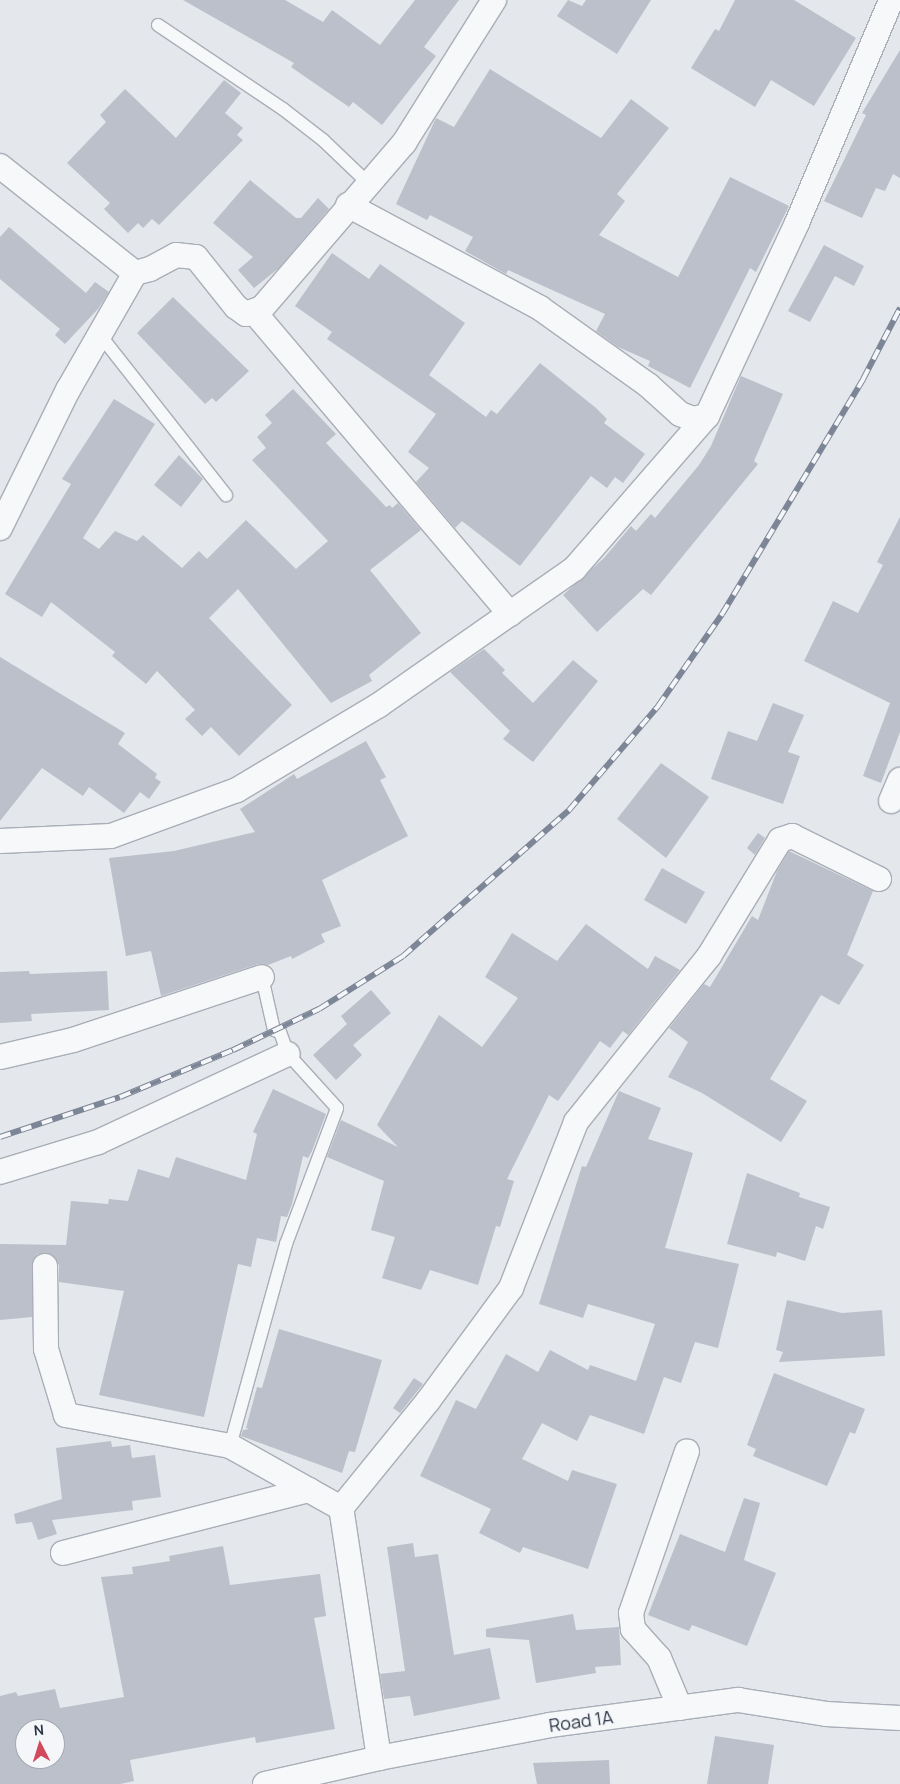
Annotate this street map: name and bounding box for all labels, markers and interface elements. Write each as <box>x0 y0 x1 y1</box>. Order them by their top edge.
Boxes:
street label: Road 1A <box>547 1706 615 1736</box>
north arrow <box>15 1719 65 1769</box>
text: N <box>33 1720 45 1739</box>

